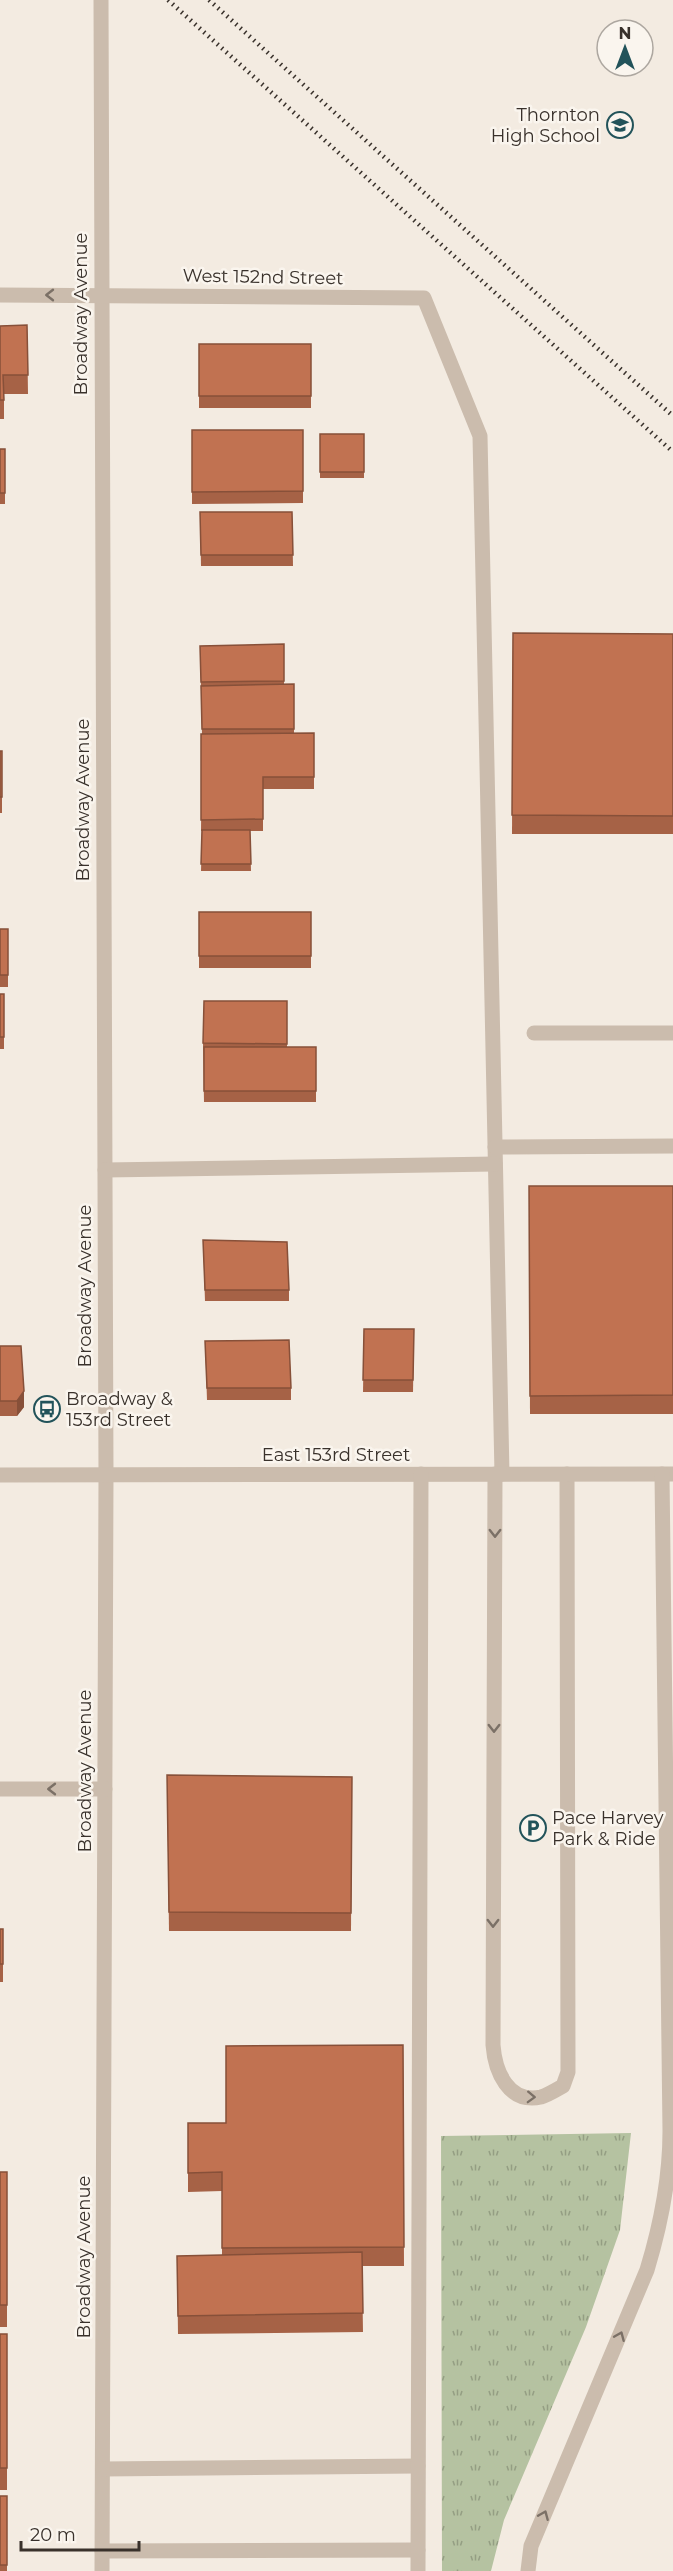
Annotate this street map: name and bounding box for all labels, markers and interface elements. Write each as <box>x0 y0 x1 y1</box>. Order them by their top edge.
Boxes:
north arrow <box>595 18 655 78</box>
text: N <box>619 24 631 43</box>
place label: Thornton High School <box>491 104 600 147</box>
school or university icon: Thornton High School <box>605 110 635 140</box>
street label: Broadway Avenue <box>70 233 92 395</box>
street label: West 152nd Street <box>182 265 344 289</box>
one-way arrow <box>46 289 55 301</box>
street label: Broadway Avenue <box>72 719 94 881</box>
street label: Broadway Avenue <box>74 1205 96 1367</box>
place label: Broadway & 153rd Street <box>66 1388 173 1431</box>
bus stop icon: Broadway & 153rd Street <box>32 1394 62 1424</box>
street label: East 153rd Street <box>262 1444 410 1466</box>
one-way arrow <box>489 1528 501 1537</box>
street label: Broadway Avenue <box>74 1690 96 1852</box>
one-way arrow <box>488 1723 500 1732</box>
one-way arrow <box>48 1783 57 1795</box>
place label: Pace Harvey Park & Ride <box>552 1807 664 1850</box>
parking icon: Pace Harvey Park & Ride <box>518 1813 548 1843</box>
one-way arrow <box>487 1918 499 1927</box>
one-way arrow <box>527 2090 536 2103</box>
street label: Broadway Avenue <box>73 2176 95 2338</box>
one-way arrow <box>613 2331 625 2342</box>
one-way arrow <box>537 2511 549 2522</box>
scale bar <box>21 2514 140 2552</box>
text: 20 m <box>30 2524 76 2546</box>

